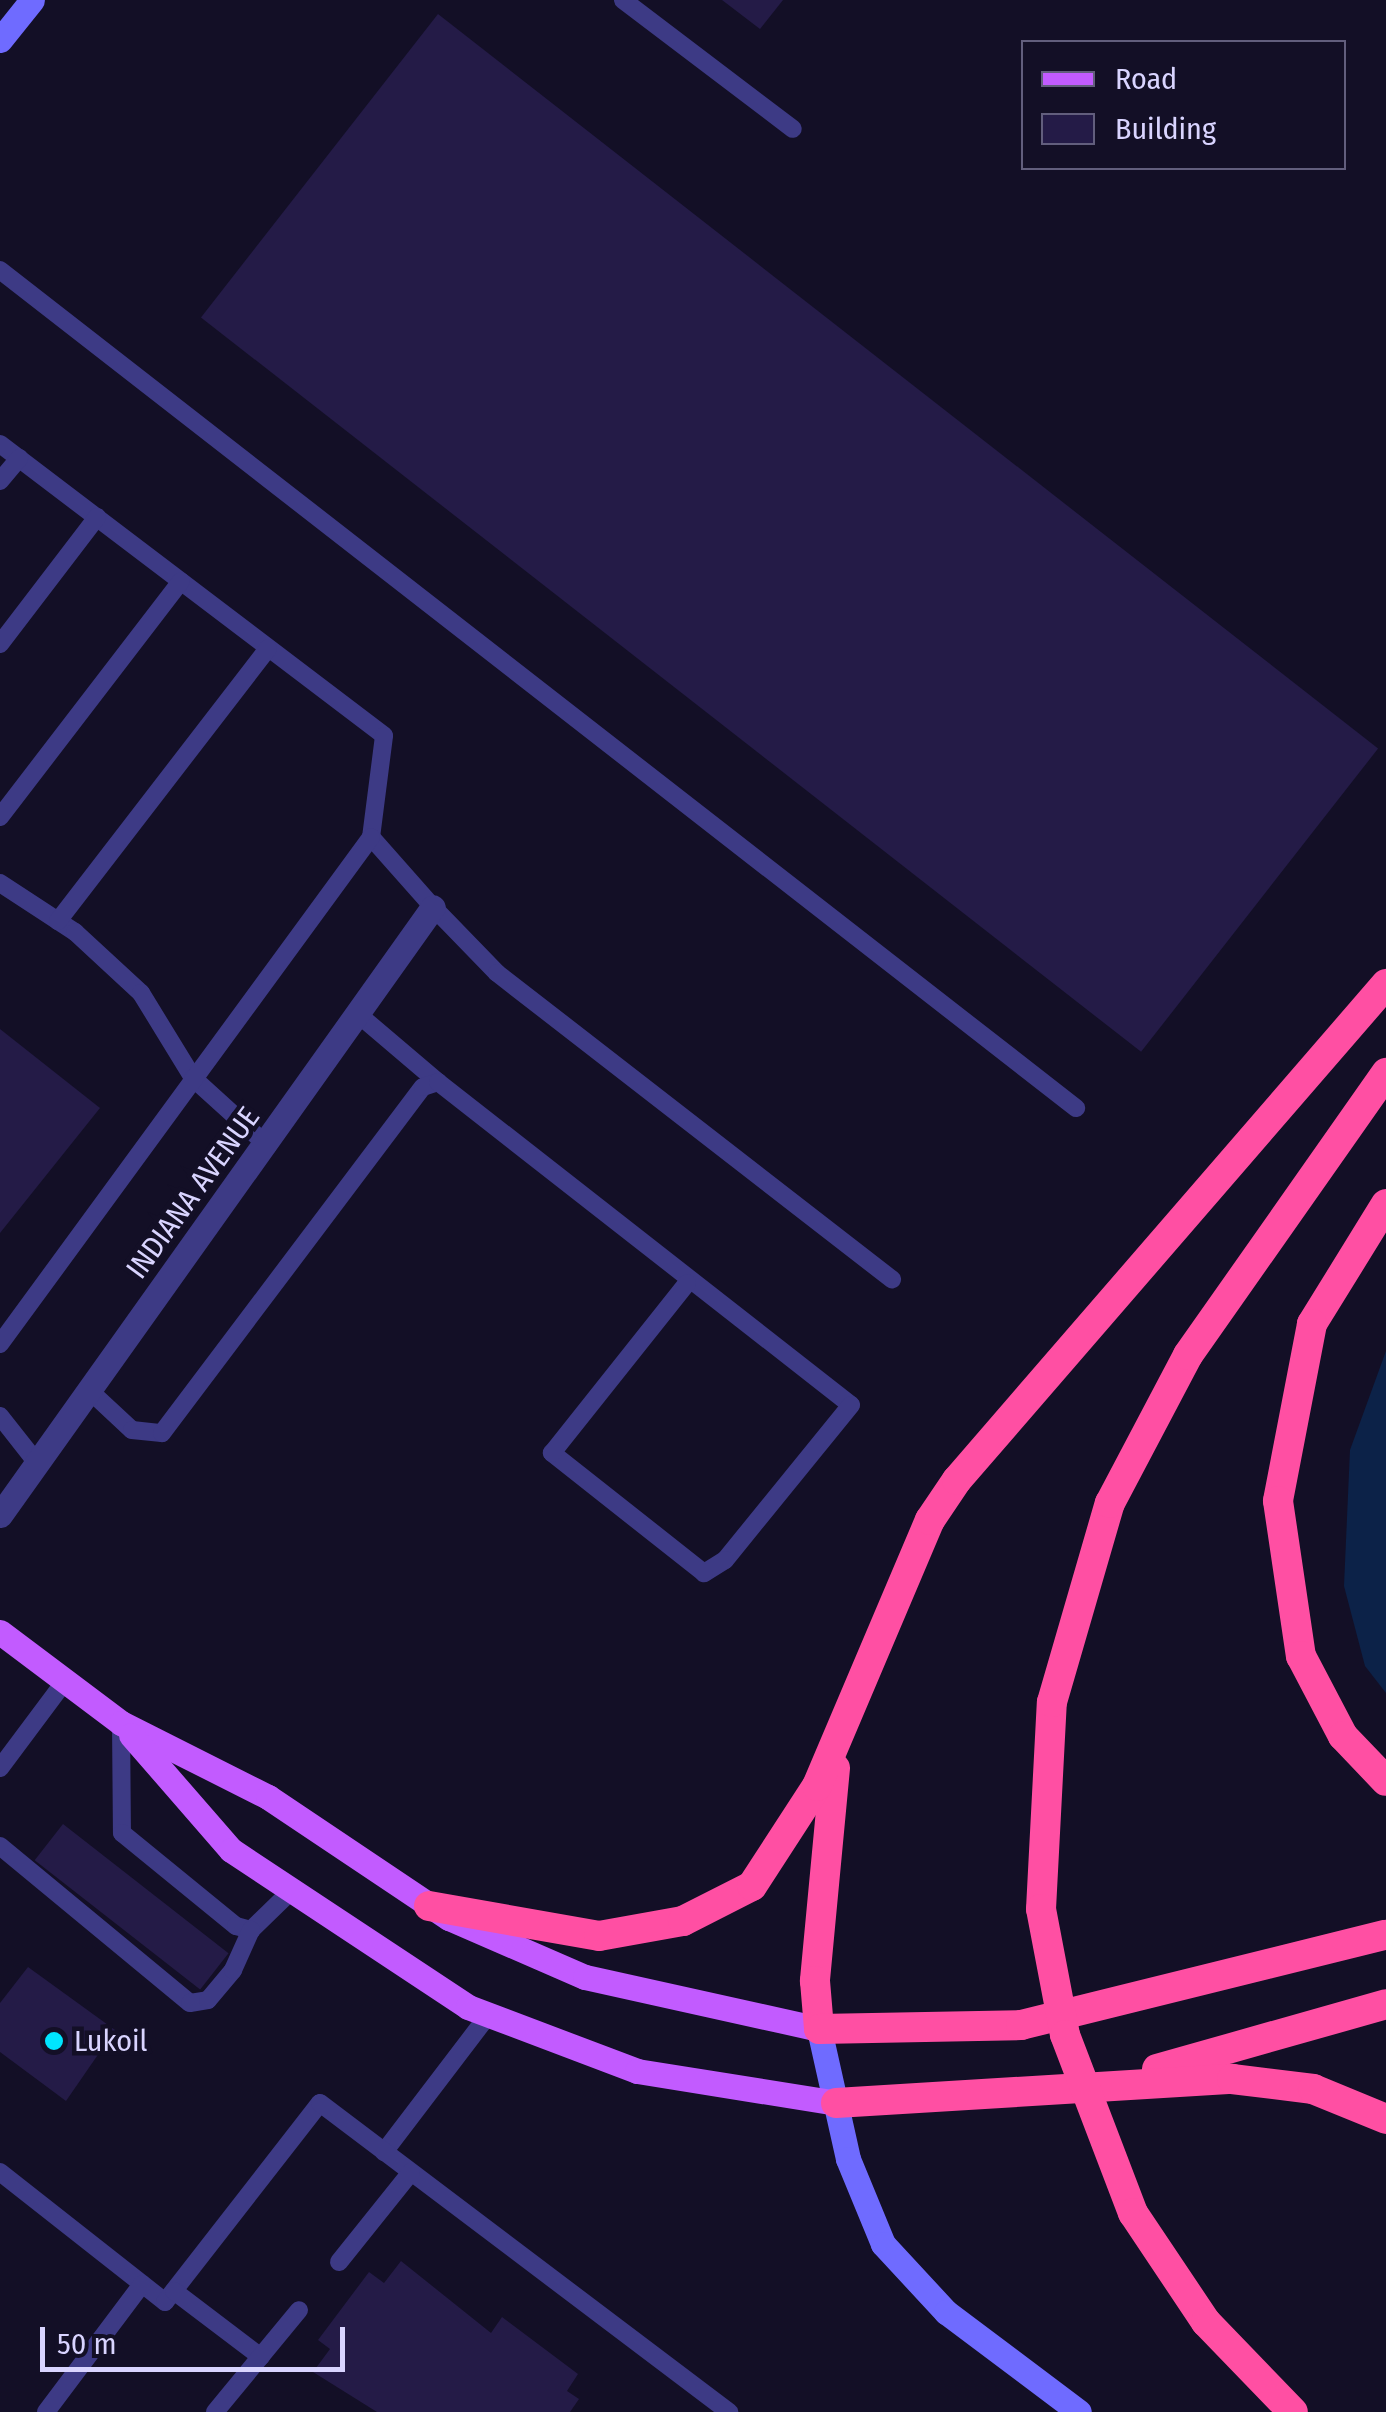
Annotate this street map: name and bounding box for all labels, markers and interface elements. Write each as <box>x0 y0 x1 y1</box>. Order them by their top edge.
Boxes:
legend <box>1021 40 1346 170</box>
text: Road <box>1115 61 1177 97</box>
text: Building <box>1115 111 1216 147</box>
street label: INDIANA AVENUE <box>119 1100 267 1286</box>
place label: Lukoil <box>74 2023 147 2059</box>
marker: Lukoil <box>43 2030 65 2052</box>
scale bar <box>45 2307 350 2369</box>
text: 50 m <box>57 2326 117 2362</box>

